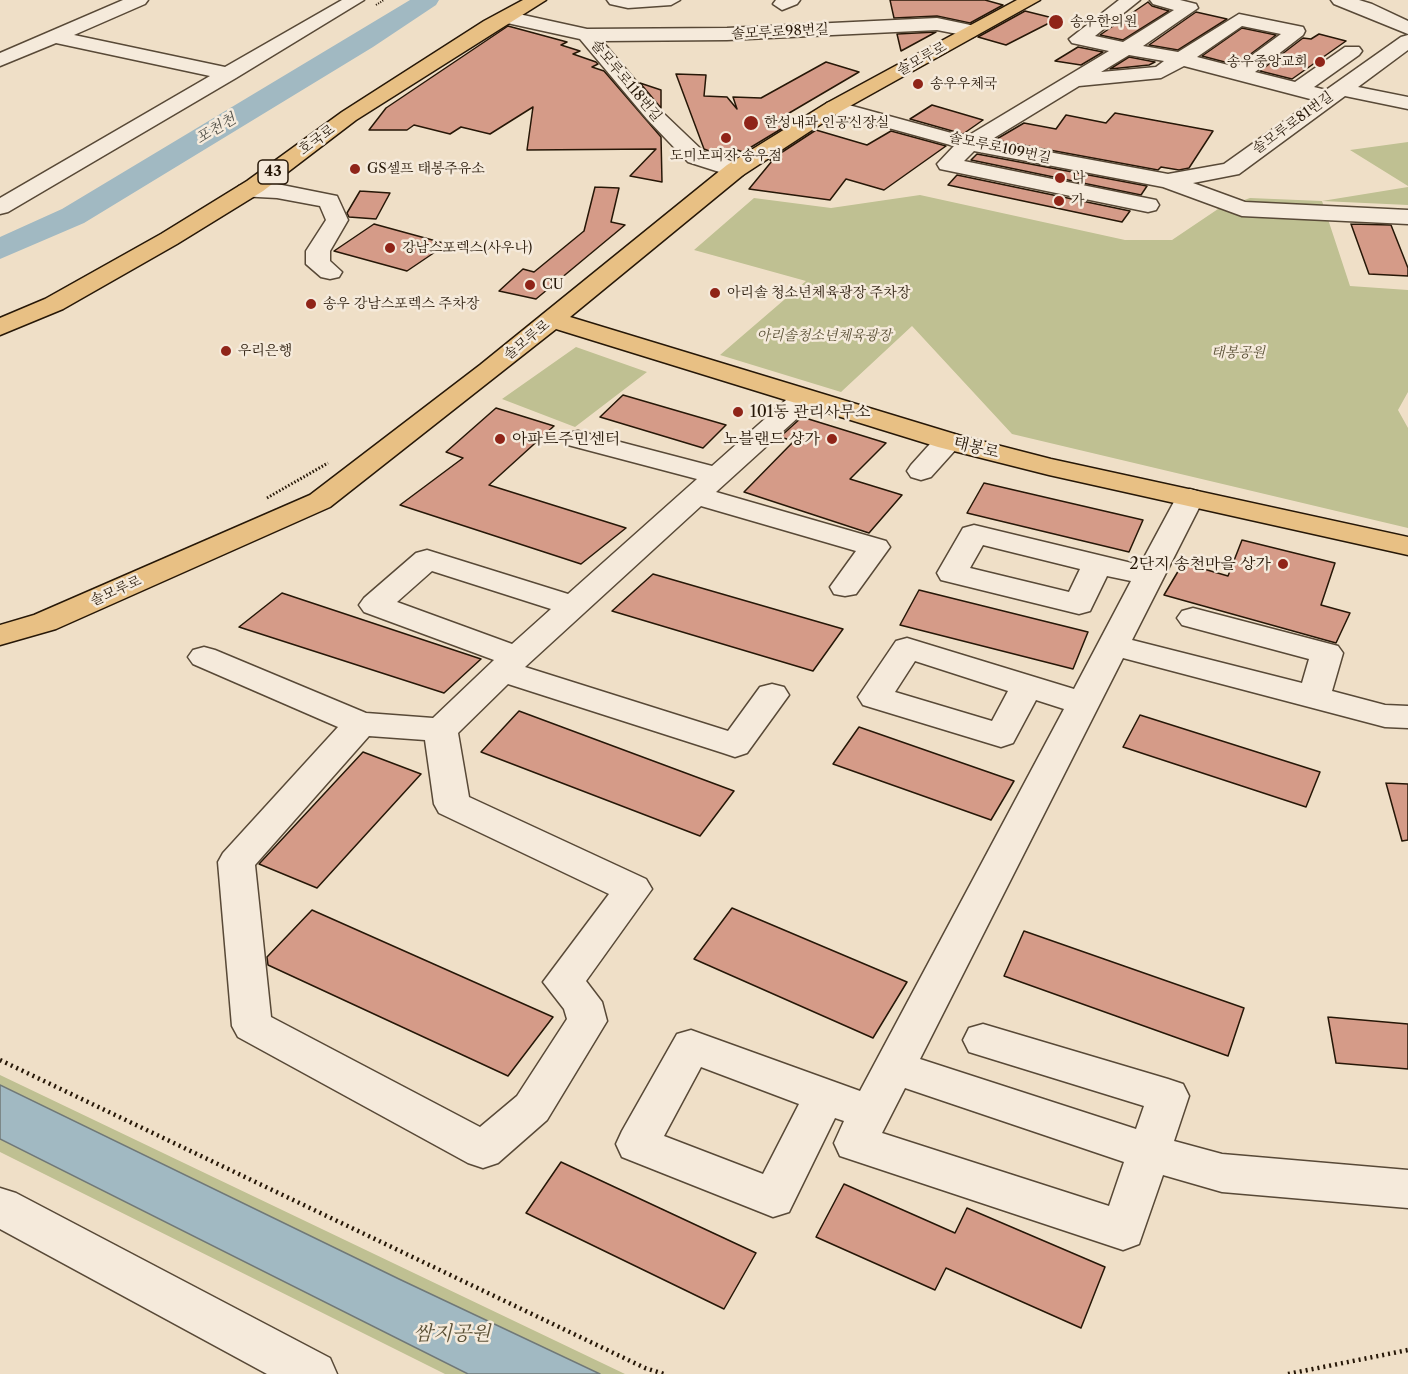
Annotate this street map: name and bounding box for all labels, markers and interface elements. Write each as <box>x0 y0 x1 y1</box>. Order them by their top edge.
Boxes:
marker: 송우한의원 <box>1047 13 1065 31</box>
place label: 송우한의원 <box>1070 14 1138 30</box>
street label: 솔모루로98번길 <box>731 21 829 43</box>
street label: 솔모루로118번길 <box>587 37 665 125</box>
street label: 솔모루로 <box>894 39 950 79</box>
place label: 송우중앙교회 <box>1227 54 1308 70</box>
marker: 송우중앙교회 <box>1313 55 1327 69</box>
place label: 송우우체국 <box>930 76 998 92</box>
marker: 송우우체국 <box>911 77 925 91</box>
street label: 솔모루로81번길 <box>1250 88 1336 158</box>
water label: 포천천 <box>193 110 239 148</box>
marker: 한성내과 인공신장실 <box>742 114 760 132</box>
place label: 한성내과 인공신장실 <box>764 115 889 131</box>
street label: 호국로 <box>296 121 338 159</box>
street label: 솔모루로109번길 <box>947 129 1053 167</box>
marker: 도미노피자 송우점 <box>719 131 733 145</box>
place label: 도미노피자 송우점 <box>670 148 782 164</box>
road number: 43 <box>258 160 288 184</box>
place label: GS셀프 태봉주유소 <box>367 161 485 177</box>
marker: GS셀프 태봉주유소 <box>348 162 362 176</box>
place label: 나 <box>1072 170 1086 186</box>
marker: 나 <box>1053 171 1067 185</box>
place label: 가 <box>1071 193 1085 209</box>
marker: 가 <box>1052 194 1066 208</box>
place label: 강남스포렉스(사우나) <box>402 240 532 256</box>
marker: 강남스포렉스(사우나) <box>383 241 397 255</box>
place label: CU <box>542 277 564 293</box>
marker: CU <box>523 278 537 292</box>
place label: 아리솔 청소년체육광장 주차장 <box>727 285 910 301</box>
marker: 아리솔 청소년체육광장 주차장 <box>708 286 722 300</box>
place label: 송우 강남스포렉스 주차장 <box>323 296 479 312</box>
marker: 송우 강남스포렉스 주차장 <box>304 297 318 311</box>
street label: 솔모루로 <box>501 316 553 364</box>
park label: 아리솔청소년체육광장 <box>756 328 892 344</box>
place label: 우리은행 <box>238 343 292 359</box>
marker: 우리은행 <box>219 344 233 358</box>
park label: 태봉공원 <box>1211 345 1265 361</box>
place label: 101동 관리사무소 <box>750 402 871 422</box>
marker: 101동 관리사무소 <box>731 405 745 419</box>
place label: 아파트주민센터 <box>512 429 620 449</box>
place label: 노블랜드 상가 <box>723 429 820 449</box>
marker: 아파트주민센터 <box>493 432 507 446</box>
marker: 노블랜드 상가 <box>825 432 839 446</box>
street label: 태봉로 <box>951 433 1001 463</box>
place label: 2단지 송천마을 상가 <box>1130 554 1271 574</box>
marker: 2단지 송천마을 상가 <box>1276 557 1290 571</box>
street label: 솔모루로 <box>88 572 144 610</box>
park label: 쌈지공원 <box>413 1322 491 1346</box>

